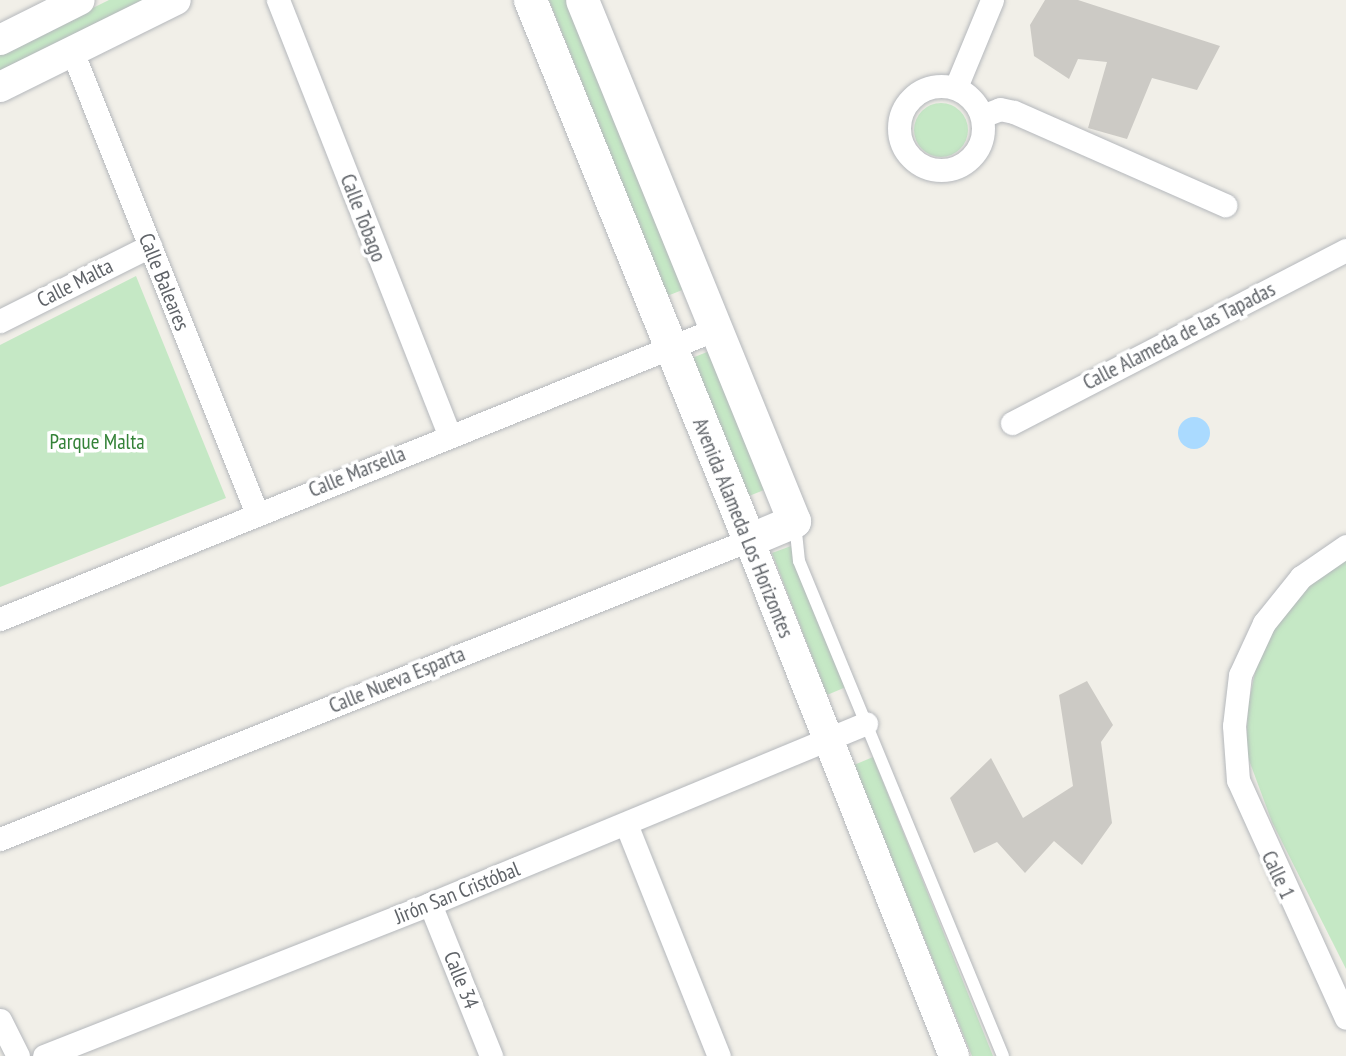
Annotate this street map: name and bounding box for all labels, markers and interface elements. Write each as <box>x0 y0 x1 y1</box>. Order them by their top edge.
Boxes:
street label: Calle Tobago <box>335 170 391 266</box>
street label: Calle Baleares <box>133 230 195 334</box>
street label: Calle Malta <box>33 253 117 313</box>
street label: Calle Alameda de las Tapadas <box>1078 276 1280 396</box>
street label: Avenida Alameda Los Horizontes <box>687 414 799 642</box>
park label: Parque Malta <box>49 429 145 455</box>
street label: Calle Marsella <box>305 441 409 503</box>
street label: Calle Nueva Esparta <box>325 641 469 719</box>
street label: Calle 1 <box>1256 847 1300 903</box>
street label: Jirón San Cristóbal <box>391 856 523 930</box>
street label: Calle 34 <box>438 948 484 1012</box>

